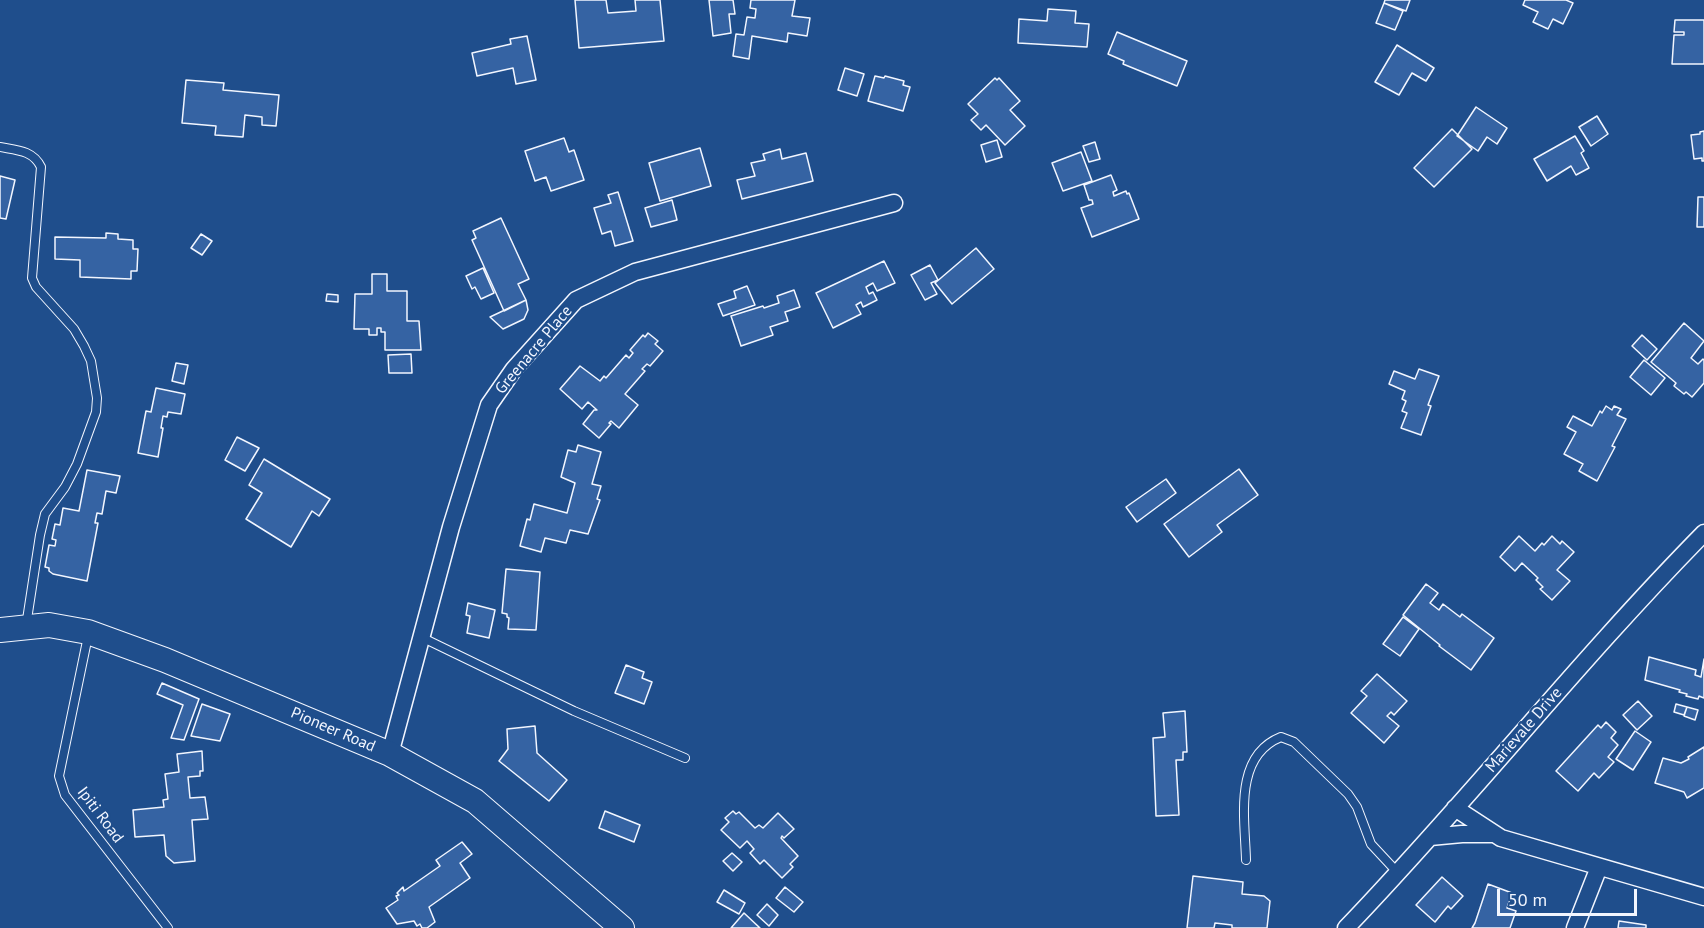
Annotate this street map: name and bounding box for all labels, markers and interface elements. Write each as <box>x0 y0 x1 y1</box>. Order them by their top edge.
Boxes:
street label: Greenacre Place <box>491 302 577 398</box>
street label: Marievale Drive <box>1482 683 1566 777</box>
street label: Pioneer Road <box>288 704 378 756</box>
street label: Ipiti Road <box>73 783 127 847</box>
scale bar <box>1500 877 1640 915</box>
text: 50 m <box>1508 888 1547 911</box>

